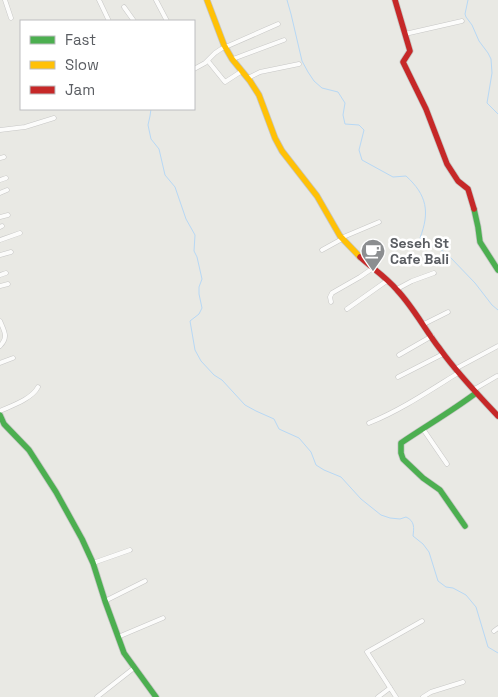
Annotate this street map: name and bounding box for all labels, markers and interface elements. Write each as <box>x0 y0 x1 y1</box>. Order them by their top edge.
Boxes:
legend <box>20 20 195 110</box>
text: Fast <box>65 30 96 49</box>
text: Slow <box>65 55 99 74</box>
text: Jam <box>65 80 95 99</box>
place label: Seseh St Cafe Bali <box>390 234 449 268</box>
cafe icon: Seseh St Cafe Bali <box>360 238 386 272</box>

